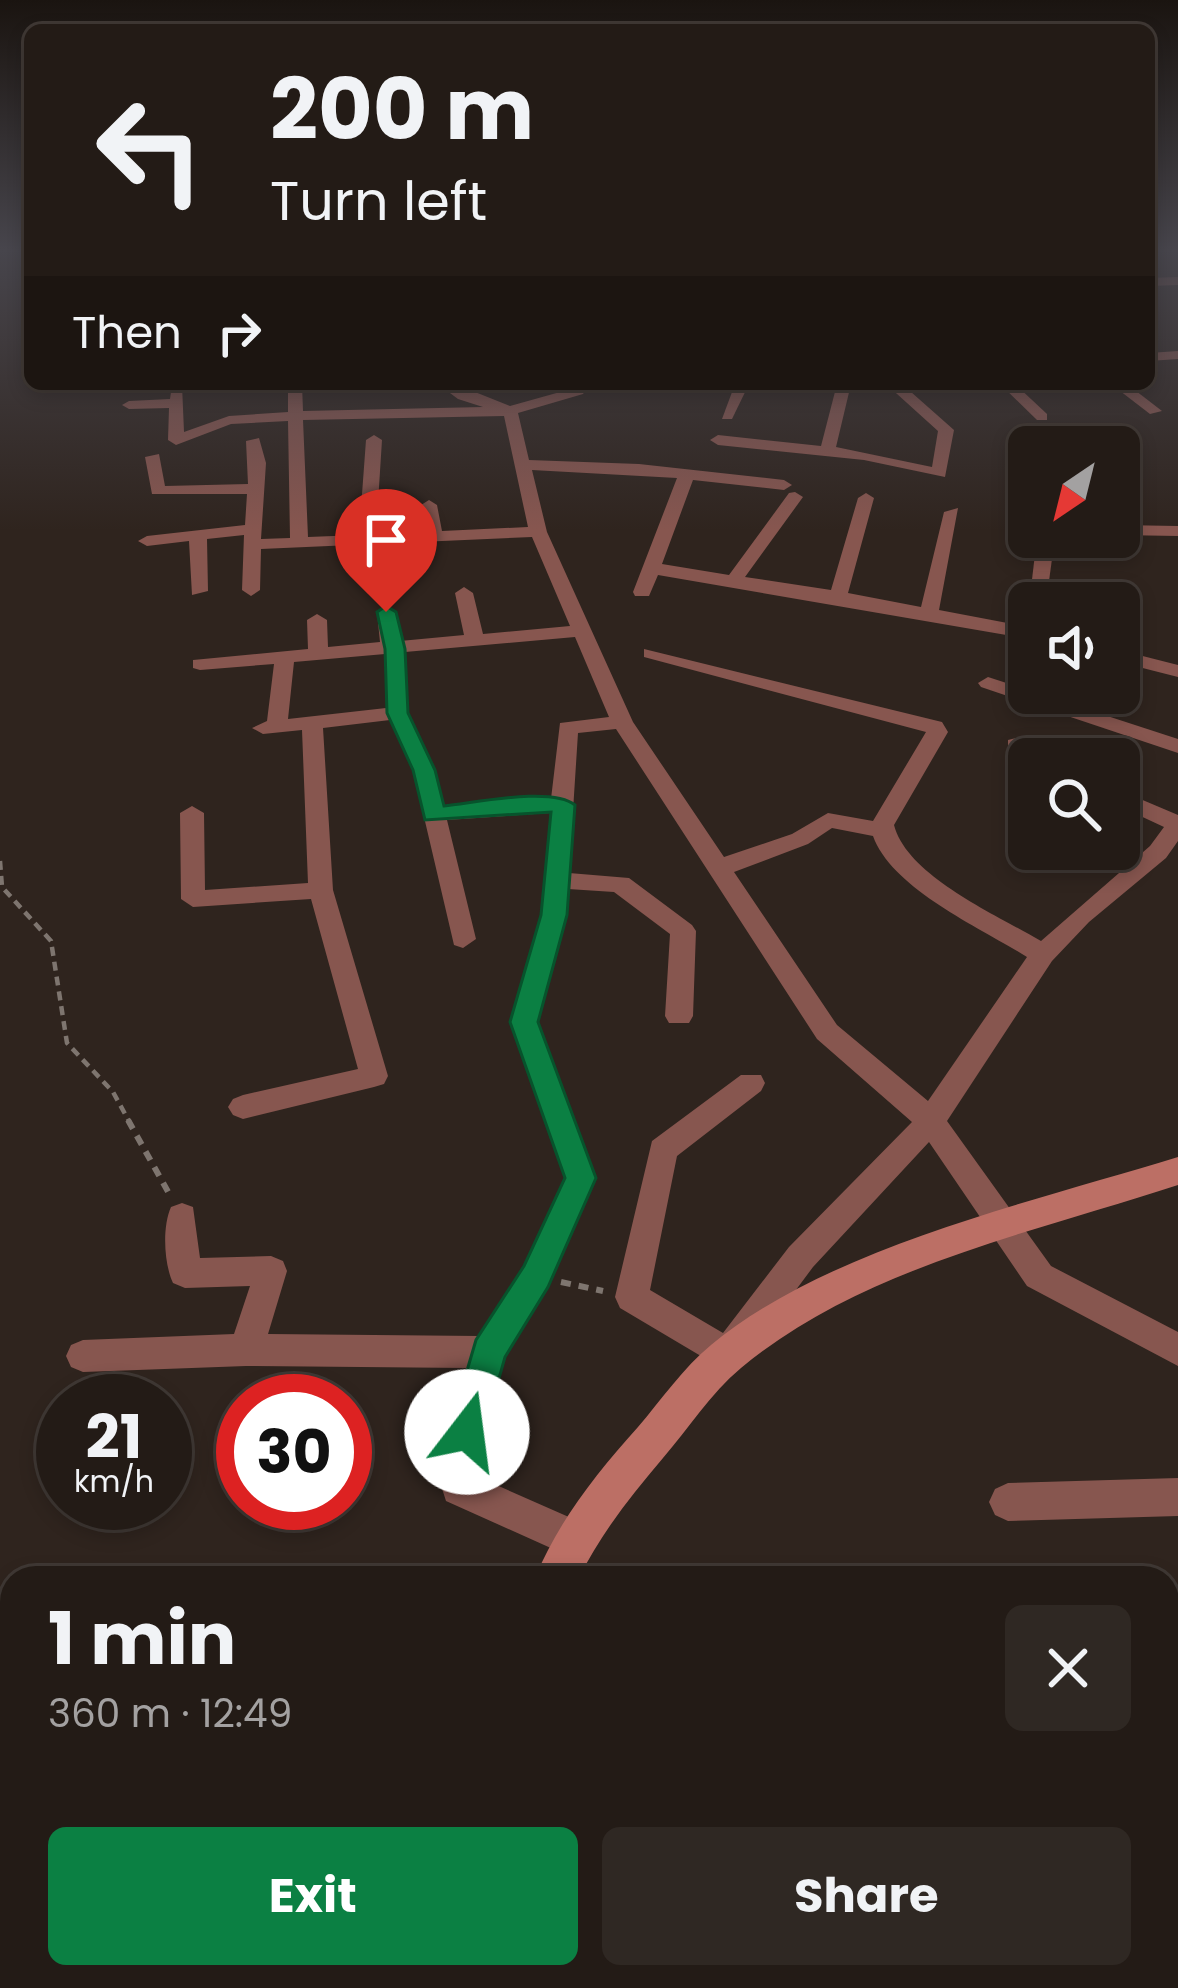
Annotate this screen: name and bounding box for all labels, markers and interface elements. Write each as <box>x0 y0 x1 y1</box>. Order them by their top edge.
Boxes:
text: 200 m <box>270 51 534 168</box>
icon: left <box>72 72 228 228</box>
text: Turn left <box>270 163 487 239</box>
icon: right <box>206 300 272 366</box>
text: Then <box>72 301 182 364</box>
north arrow <box>1008 426 1140 558</box>
map controls <box>1008 426 1140 870</box>
pin <box>335 489 437 612</box>
icon: arrive <box>353 507 419 573</box>
button: sound <box>1008 582 1140 714</box>
button: search <box>1008 738 1140 870</box>
position arrow <box>404 1369 530 1495</box>
speed limit sign: 30 <box>216 1374 372 1530</box>
text: 21 <box>86 1395 142 1479</box>
text: km/h <box>74 1460 154 1503</box>
text: 1 min <box>48 1588 236 1689</box>
button: close <box>1005 1605 1131 1731</box>
text: 360 m · 12:49 <box>48 1686 292 1741</box>
button: Exit <box>48 1827 578 1965</box>
button: Share <box>602 1827 1131 1965</box>

